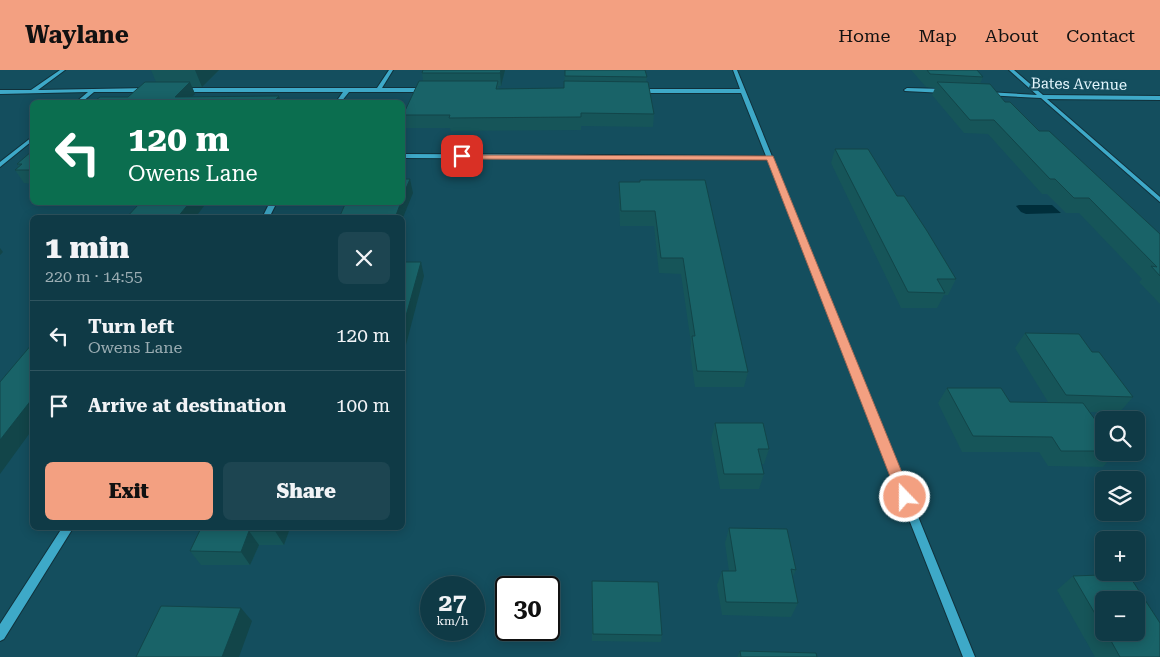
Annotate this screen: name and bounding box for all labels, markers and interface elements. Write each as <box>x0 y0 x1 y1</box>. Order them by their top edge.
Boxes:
text: Waylane <box>25 21 129 49</box>
text: Home <box>838 25 890 46</box>
text: Map <box>918 25 957 46</box>
text: About <box>985 25 1038 46</box>
text: Contact <box>1066 25 1135 46</box>
street label: Bates Avenue <box>1031 74 1127 94</box>
text: 120 m <box>128 119 229 160</box>
icon: left <box>45 120 110 185</box>
pin <box>441 135 483 177</box>
icon: arrive <box>448 142 476 170</box>
text: Owens Lane <box>128 161 258 186</box>
text: 1 min <box>45 230 129 265</box>
button: close <box>338 232 390 284</box>
text: 220 m · 14:55 <box>45 267 143 286</box>
text: Turn left <box>88 315 174 338</box>
icon: left <box>45 322 73 350</box>
text: 120 m <box>336 324 390 347</box>
text: Owens Lane <box>88 338 182 357</box>
icon: arrive <box>45 392 73 420</box>
text: Arrive at destination <box>88 394 286 417</box>
text: 100 m <box>336 394 390 417</box>
map controls <box>1095 411 1145 641</box>
button: search <box>1095 411 1145 461</box>
button: Exit <box>45 462 213 520</box>
button: Share <box>223 462 390 520</box>
position arrow <box>878 470 930 522</box>
button: layers <box>1095 471 1145 521</box>
button: + <box>1095 531 1145 581</box>
speed limit sign: 30 <box>495 576 560 641</box>
text: 27 <box>438 588 467 617</box>
button: − <box>1095 591 1145 641</box>
text: km/h <box>436 614 469 628</box>

